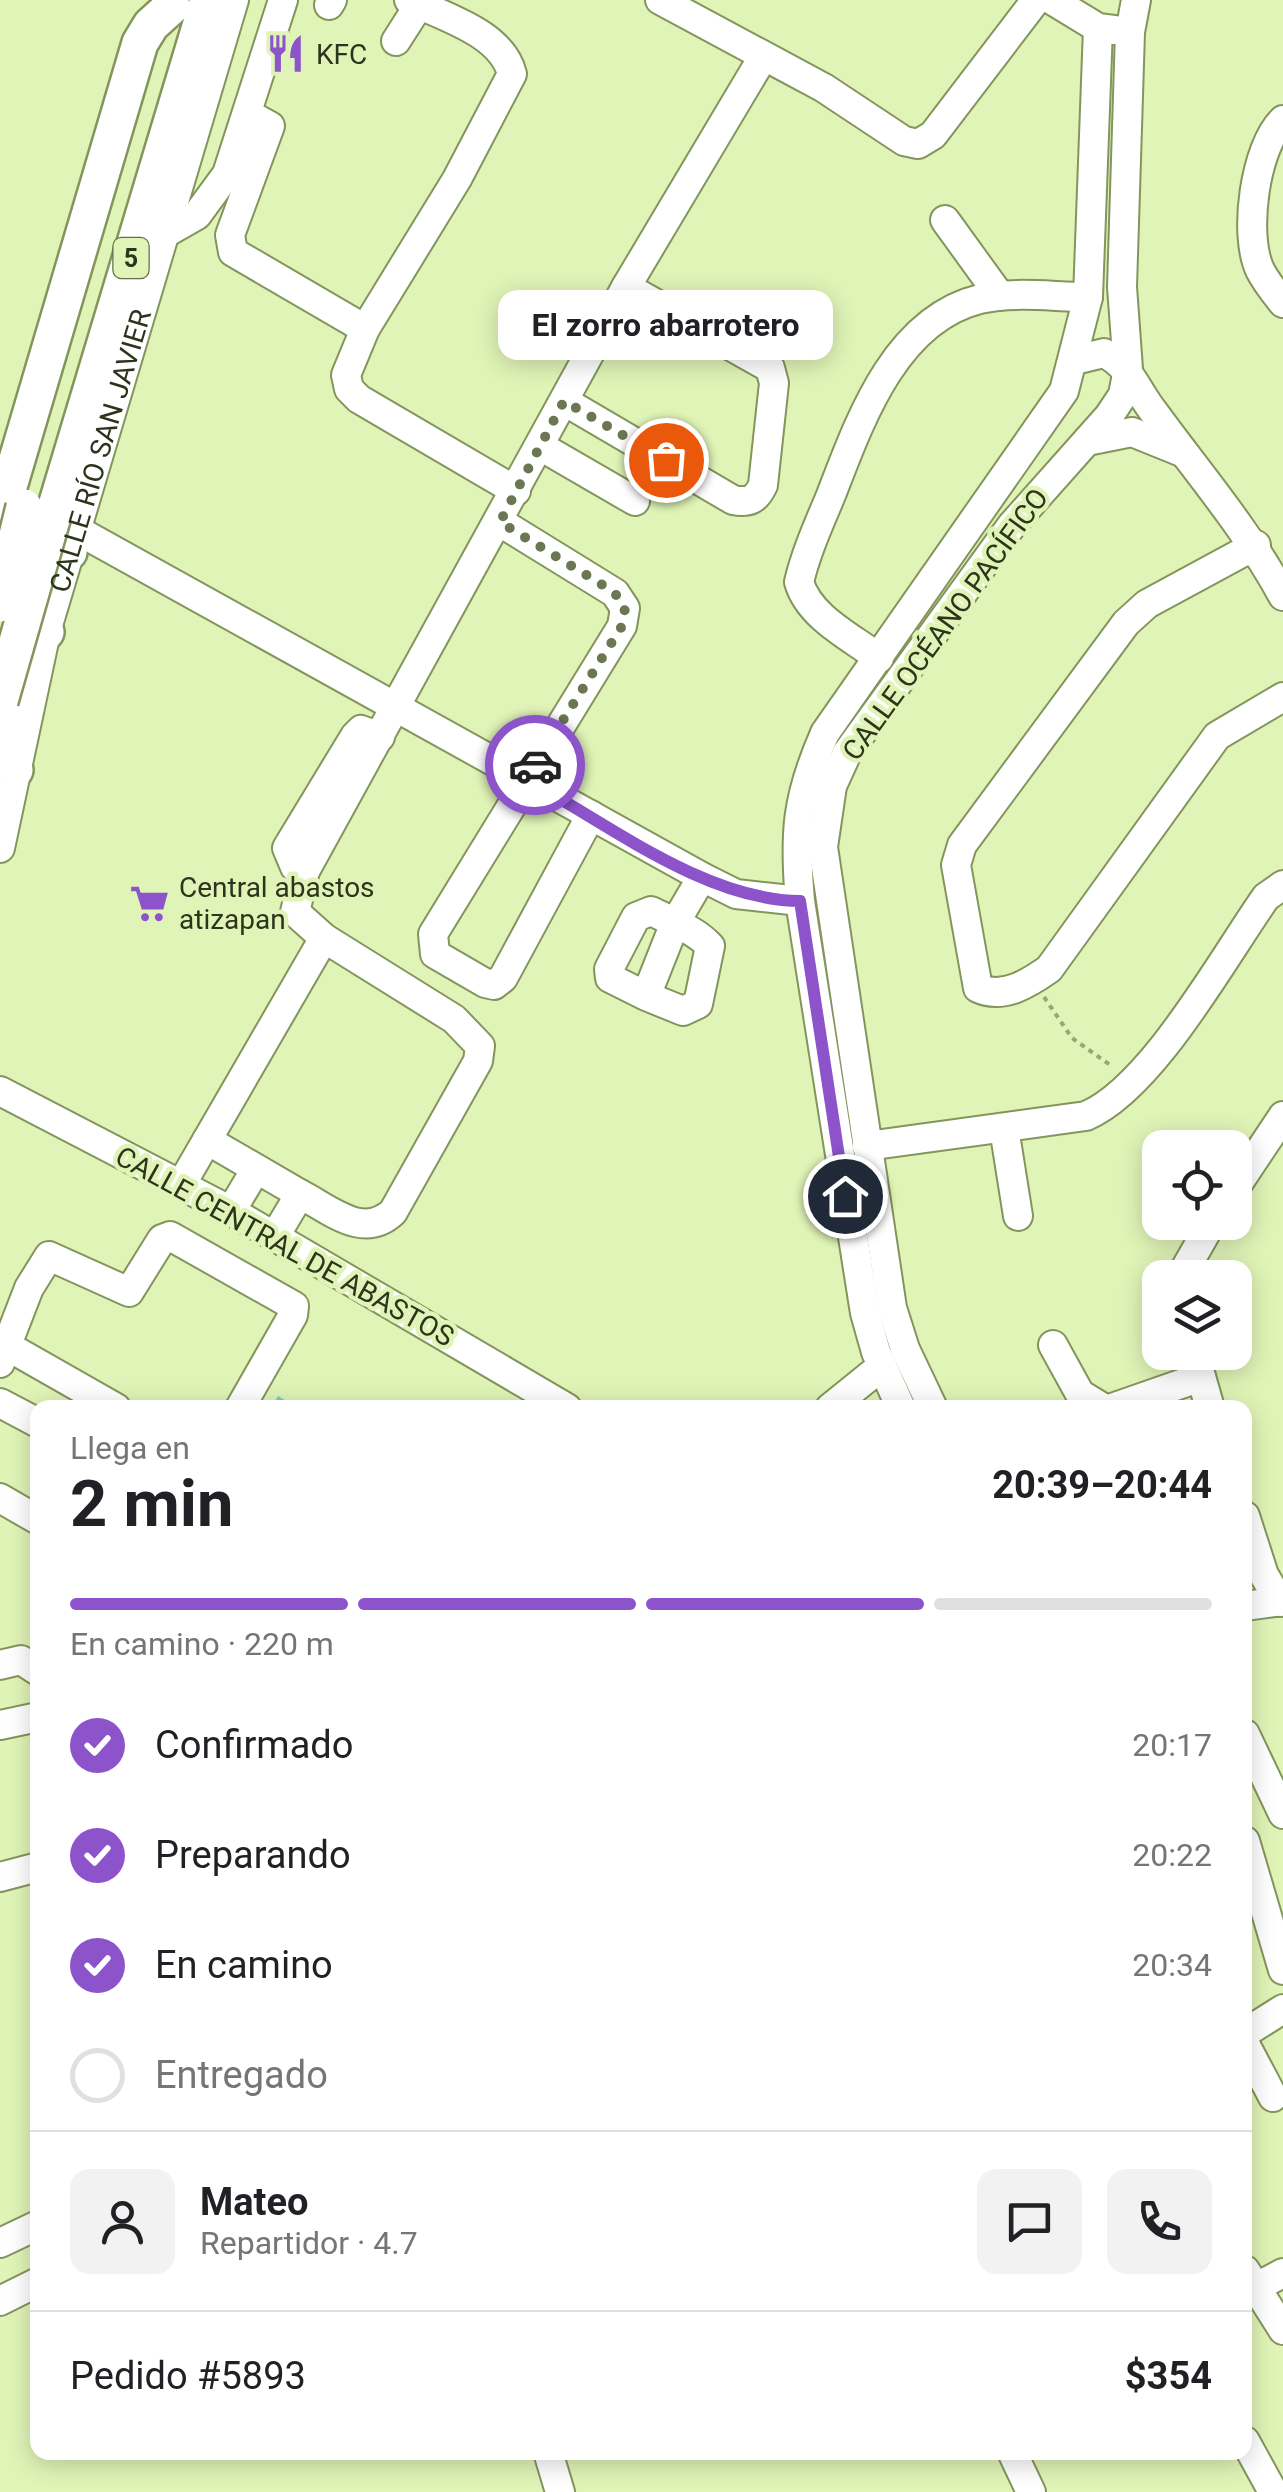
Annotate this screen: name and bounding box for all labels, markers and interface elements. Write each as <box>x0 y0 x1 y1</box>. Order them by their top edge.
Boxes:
restaurant icon: KFC <box>265 33 307 75</box>
place label: KFC <box>316 38 367 71</box>
road number: 5 <box>114 238 148 278</box>
callout: El zorro abarrotero <box>498 290 834 360</box>
street label: CALLE RÍO SAN JAVIER <box>43 306 158 596</box>
text: El zorro abarrotero <box>531 306 800 344</box>
pin <box>624 418 709 503</box>
icon: bag <box>639 433 694 488</box>
street label: CALLE OCÉANO PACÍFICO <box>836 482 1055 767</box>
courier <box>485 715 585 815</box>
icon: car <box>508 738 563 793</box>
place label: Central abastos atizapan <box>179 871 375 936</box>
supermarket icon: Central abastos atizapan <box>128 882 170 924</box>
map controls <box>1142 1130 1252 1370</box>
button: locate <box>1142 1130 1252 1240</box>
street label: CALLE CENTRAL DE ABASTOS <box>110 1140 460 1353</box>
pin <box>803 1154 888 1239</box>
icon: home <box>818 1169 873 1224</box>
button: layers <box>1142 1260 1252 1370</box>
text: Llega en <box>70 1429 190 1467</box>
text: 20:39–20:44 <box>992 1463 1212 1507</box>
text: 2 min <box>70 1466 233 1542</box>
text: En camino · 220 m <box>70 1625 334 1663</box>
icon: check <box>70 1718 125 1773</box>
text: Confirmado <box>155 1723 353 1767</box>
text: 20:17 <box>1132 1726 1212 1764</box>
icon: check <box>70 1828 125 1883</box>
text: Preparando <box>155 1833 351 1877</box>
text: 20:22 <box>1132 1836 1212 1874</box>
icon: check <box>70 1938 125 1993</box>
text: En camino <box>155 1943 333 1987</box>
text: 20:34 <box>1132 1946 1212 1984</box>
text: Entregado <box>155 2053 328 2097</box>
button: person <box>70 2169 175 2274</box>
button: chat <box>977 2169 1082 2274</box>
button: phone <box>1107 2169 1212 2274</box>
text: Mateo <box>200 2180 308 2224</box>
text: Repartidor · 4.7 <box>200 2224 418 2262</box>
text: Pedido #5893 <box>70 2354 306 2398</box>
text: $354 <box>1125 2354 1212 2398</box>

